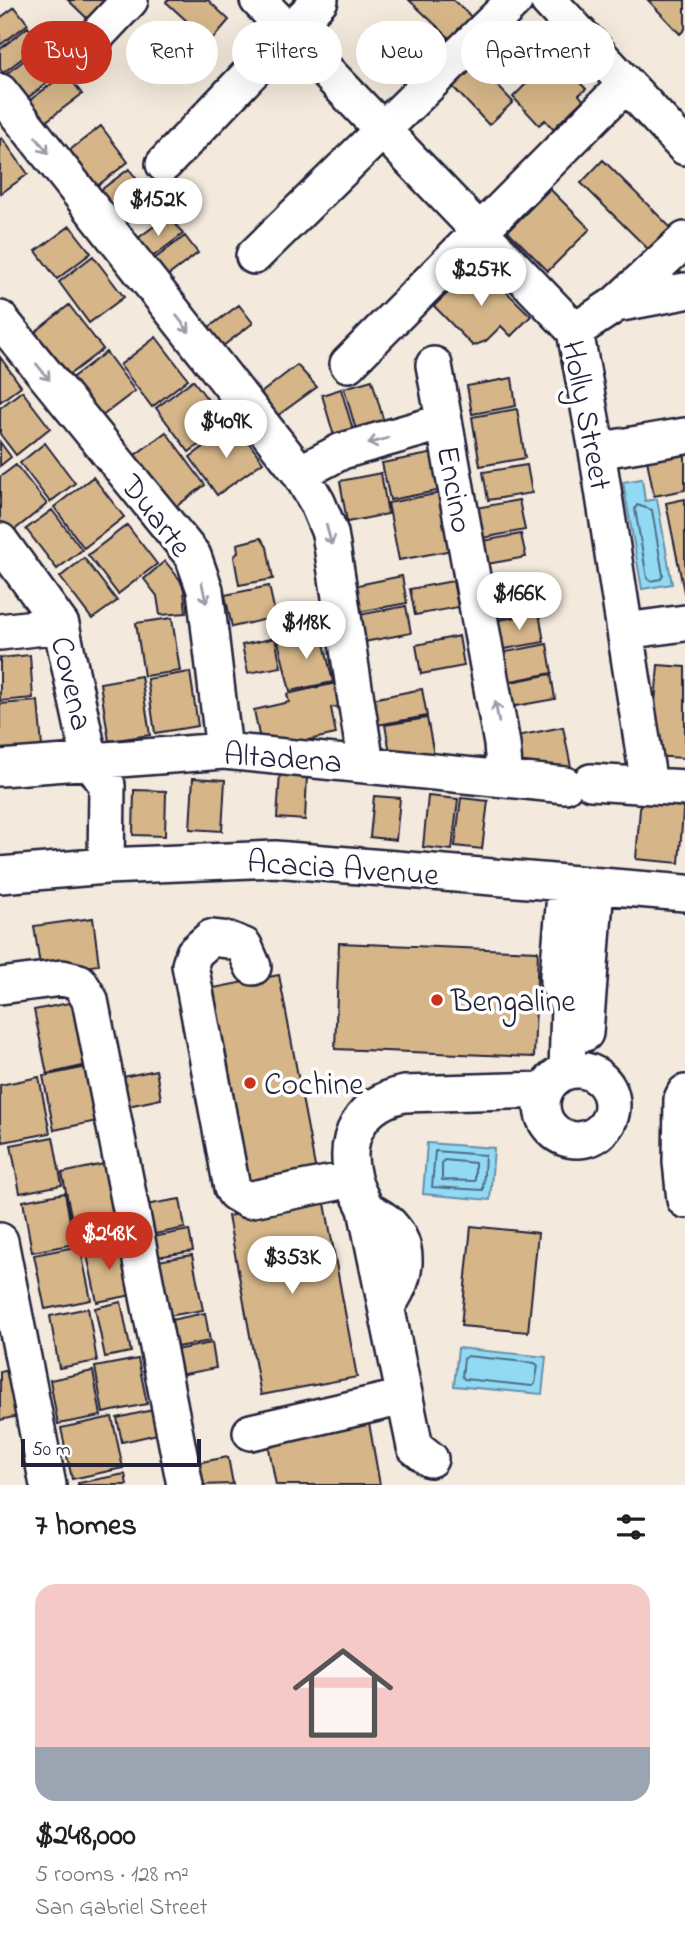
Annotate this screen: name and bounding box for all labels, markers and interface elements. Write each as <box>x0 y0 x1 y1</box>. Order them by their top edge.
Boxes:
chip: Buy <box>21 21 112 84</box>
chip: Rent <box>126 21 218 84</box>
chip: Filters <box>232 21 342 84</box>
chip: New <box>356 21 447 84</box>
chip: Apartment <box>461 21 615 84</box>
one-way arrow <box>35 136 50 154</box>
pin: $152K <box>109 178 207 238</box>
text: $152K <box>130 184 186 217</box>
pin: $257K <box>432 248 530 308</box>
text: $257K <box>451 254 511 287</box>
one-way arrow <box>176 314 191 333</box>
street label: Holly Street <box>547 337 622 495</box>
one-way arrow <box>35 362 51 380</box>
pin: $409K <box>177 400 275 460</box>
text: $409K <box>200 406 252 439</box>
one-way arrow <box>367 435 389 448</box>
street label: Encino <box>422 442 483 537</box>
street label: Duarte <box>106 465 202 569</box>
one-way arrow <box>323 523 336 546</box>
pin: $166K <box>470 572 568 632</box>
text: $166K <box>493 578 545 611</box>
one-way arrow <box>198 581 212 604</box>
pin: $118K <box>257 602 355 661</box>
text: $118K <box>282 607 330 640</box>
street label: Covena <box>36 632 103 735</box>
one-way arrow <box>489 701 503 724</box>
street label: Altadena <box>222 733 344 788</box>
street label: Acacia Avenue <box>245 840 441 901</box>
place label: Bengaline <box>450 980 576 1027</box>
marker: Bengaline <box>429 992 445 1008</box>
place label: Cochine <box>264 1063 364 1110</box>
marker: Cochine <box>242 1075 258 1091</box>
pin: $248K <box>60 1212 158 1272</box>
text: $248K <box>82 1218 136 1251</box>
pin: $353K <box>243 1236 341 1296</box>
text: $353K <box>263 1242 321 1275</box>
scale bar <box>21 1436 201 1468</box>
text: 50 m <box>32 1437 71 1464</box>
text: 7 homes <box>35 1505 137 1549</box>
icon: filters <box>612 1508 650 1546</box>
icon: home <box>280 1630 406 1756</box>
text: $248,000 <box>35 1815 136 1859</box>
text: 5 rooms · 128 m² <box>35 1859 189 1892</box>
text: San Gabriel Street <box>35 1892 207 1925</box>

